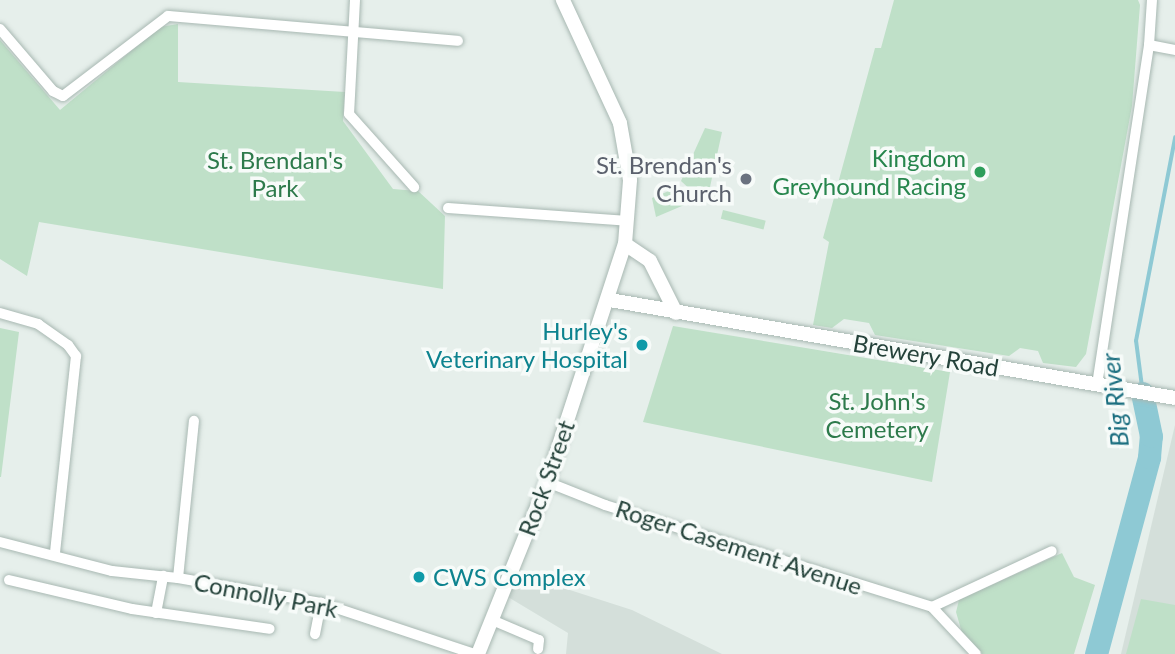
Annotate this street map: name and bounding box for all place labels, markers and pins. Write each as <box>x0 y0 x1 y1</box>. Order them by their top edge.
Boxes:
place label: Kingdom Greyhound Racing <box>772 144 966 200</box>
place label: St. Brendan's Church <box>596 151 732 207</box>
marker: Kingdom Greyhound Racing <box>972 164 988 180</box>
marker: St. Brendan's Church <box>738 171 754 187</box>
place label: Hurley's Veterinary Hospital <box>425 317 628 373</box>
marker: Hurley's Veterinary Hospital <box>634 337 650 353</box>
place label: CWS Complex <box>433 563 586 591</box>
marker: CWS Complex <box>411 569 427 585</box>

